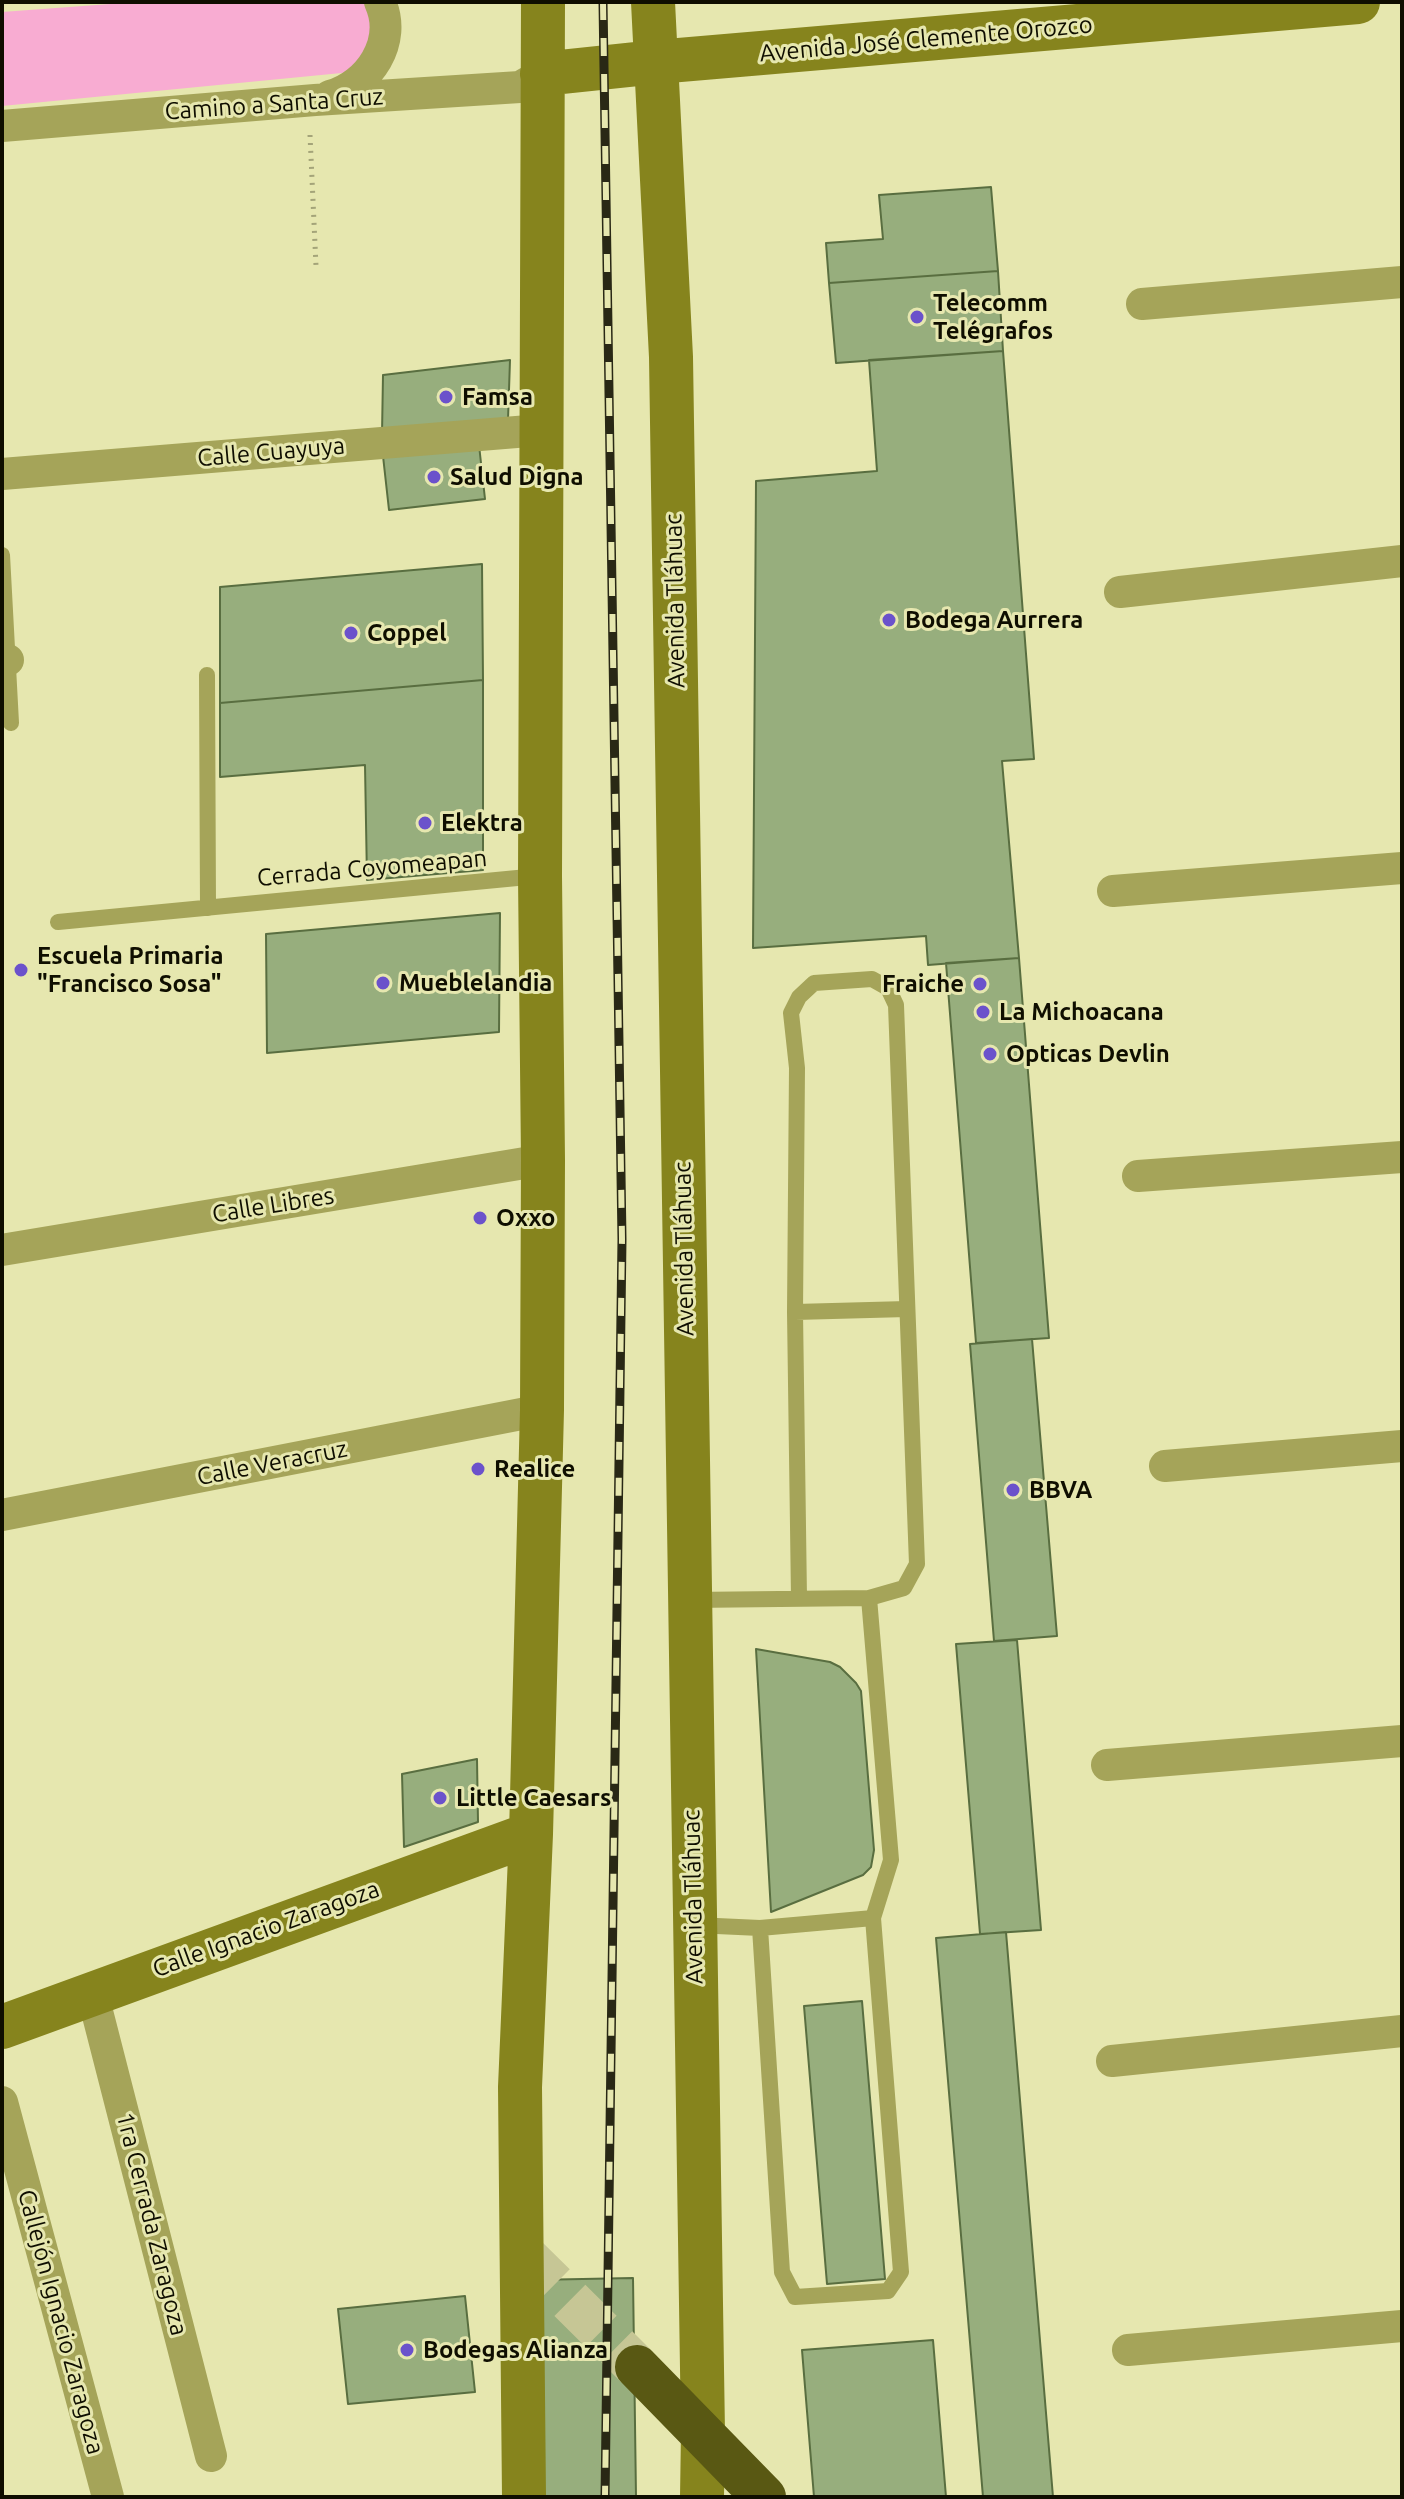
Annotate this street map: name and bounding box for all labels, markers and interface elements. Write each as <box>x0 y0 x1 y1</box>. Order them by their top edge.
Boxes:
street label: Avenida José Clemente Orozco <box>758 10 1094 68</box>
street label: Camino a Santa Cruz <box>164 82 384 126</box>
place label: Telecomm Telégrafos <box>933 289 1053 345</box>
marker: Telecomm Telégrafos <box>908 308 926 326</box>
place label: Famsa <box>462 383 533 411</box>
marker: Famsa <box>437 388 455 406</box>
street label: Calle Cuayuya <box>196 431 346 473</box>
place label: Salud Digna <box>450 463 584 491</box>
marker: Salud Digna <box>425 468 443 486</box>
street label: Avenida Tláhuac <box>659 513 691 689</box>
place label: Bodega Aurrera <box>905 606 1083 634</box>
marker: Bodega Aurrera <box>880 611 898 629</box>
place label: Coppel <box>367 619 446 647</box>
marker: Coppel <box>342 624 360 642</box>
place label: Elektra <box>441 809 523 837</box>
marker: Elektra <box>416 814 434 832</box>
street label: Cerrada Coyomeapan <box>256 844 488 892</box>
place label: Escuela Primaria "Francisco Sosa" <box>37 942 224 998</box>
marker: Escuela Primaria "Francisco Sosa" <box>12 961 30 979</box>
place label: Mueblelandia <box>399 969 552 997</box>
place label: Fraiche <box>882 970 964 998</box>
marker: Mueblelandia <box>374 974 392 992</box>
marker: Fraiche <box>971 975 989 993</box>
place label: La Michoacana <box>999 998 1164 1026</box>
marker: La Michoacana <box>974 1003 992 1021</box>
place label: Opticas Devlin <box>1006 1040 1170 1068</box>
marker: Opticas Devlin <box>981 1045 999 1063</box>
street label: Avenida Tláhuac <box>668 1161 700 1337</box>
street label: Calle Libres <box>210 1181 336 1229</box>
place label: Oxxo <box>496 1204 556 1232</box>
marker: Oxxo <box>471 1209 489 1227</box>
street label: Calle Veracruz <box>194 1434 350 1492</box>
place label: Realice <box>494 1455 575 1483</box>
marker: Realice <box>469 1460 487 1478</box>
place label: BBVA <box>1029 1476 1092 1504</box>
marker: BBVA <box>1004 1481 1022 1499</box>
place label: Little Caesars <box>456 1784 611 1812</box>
marker: Little Caesars <box>431 1789 449 1807</box>
street label: Avenida Tláhuac <box>677 1809 709 1985</box>
street label: Calle Ignacio Zaragoza <box>149 1875 383 1983</box>
street label: 1ra Cerrada Zaragoza <box>110 2109 194 2339</box>
street label: Callejón Ignacio Zaragoza <box>12 2187 110 2457</box>
place label: Bodegas Alianza <box>423 2336 608 2364</box>
marker: Bodegas Alianza <box>398 2341 416 2359</box>

